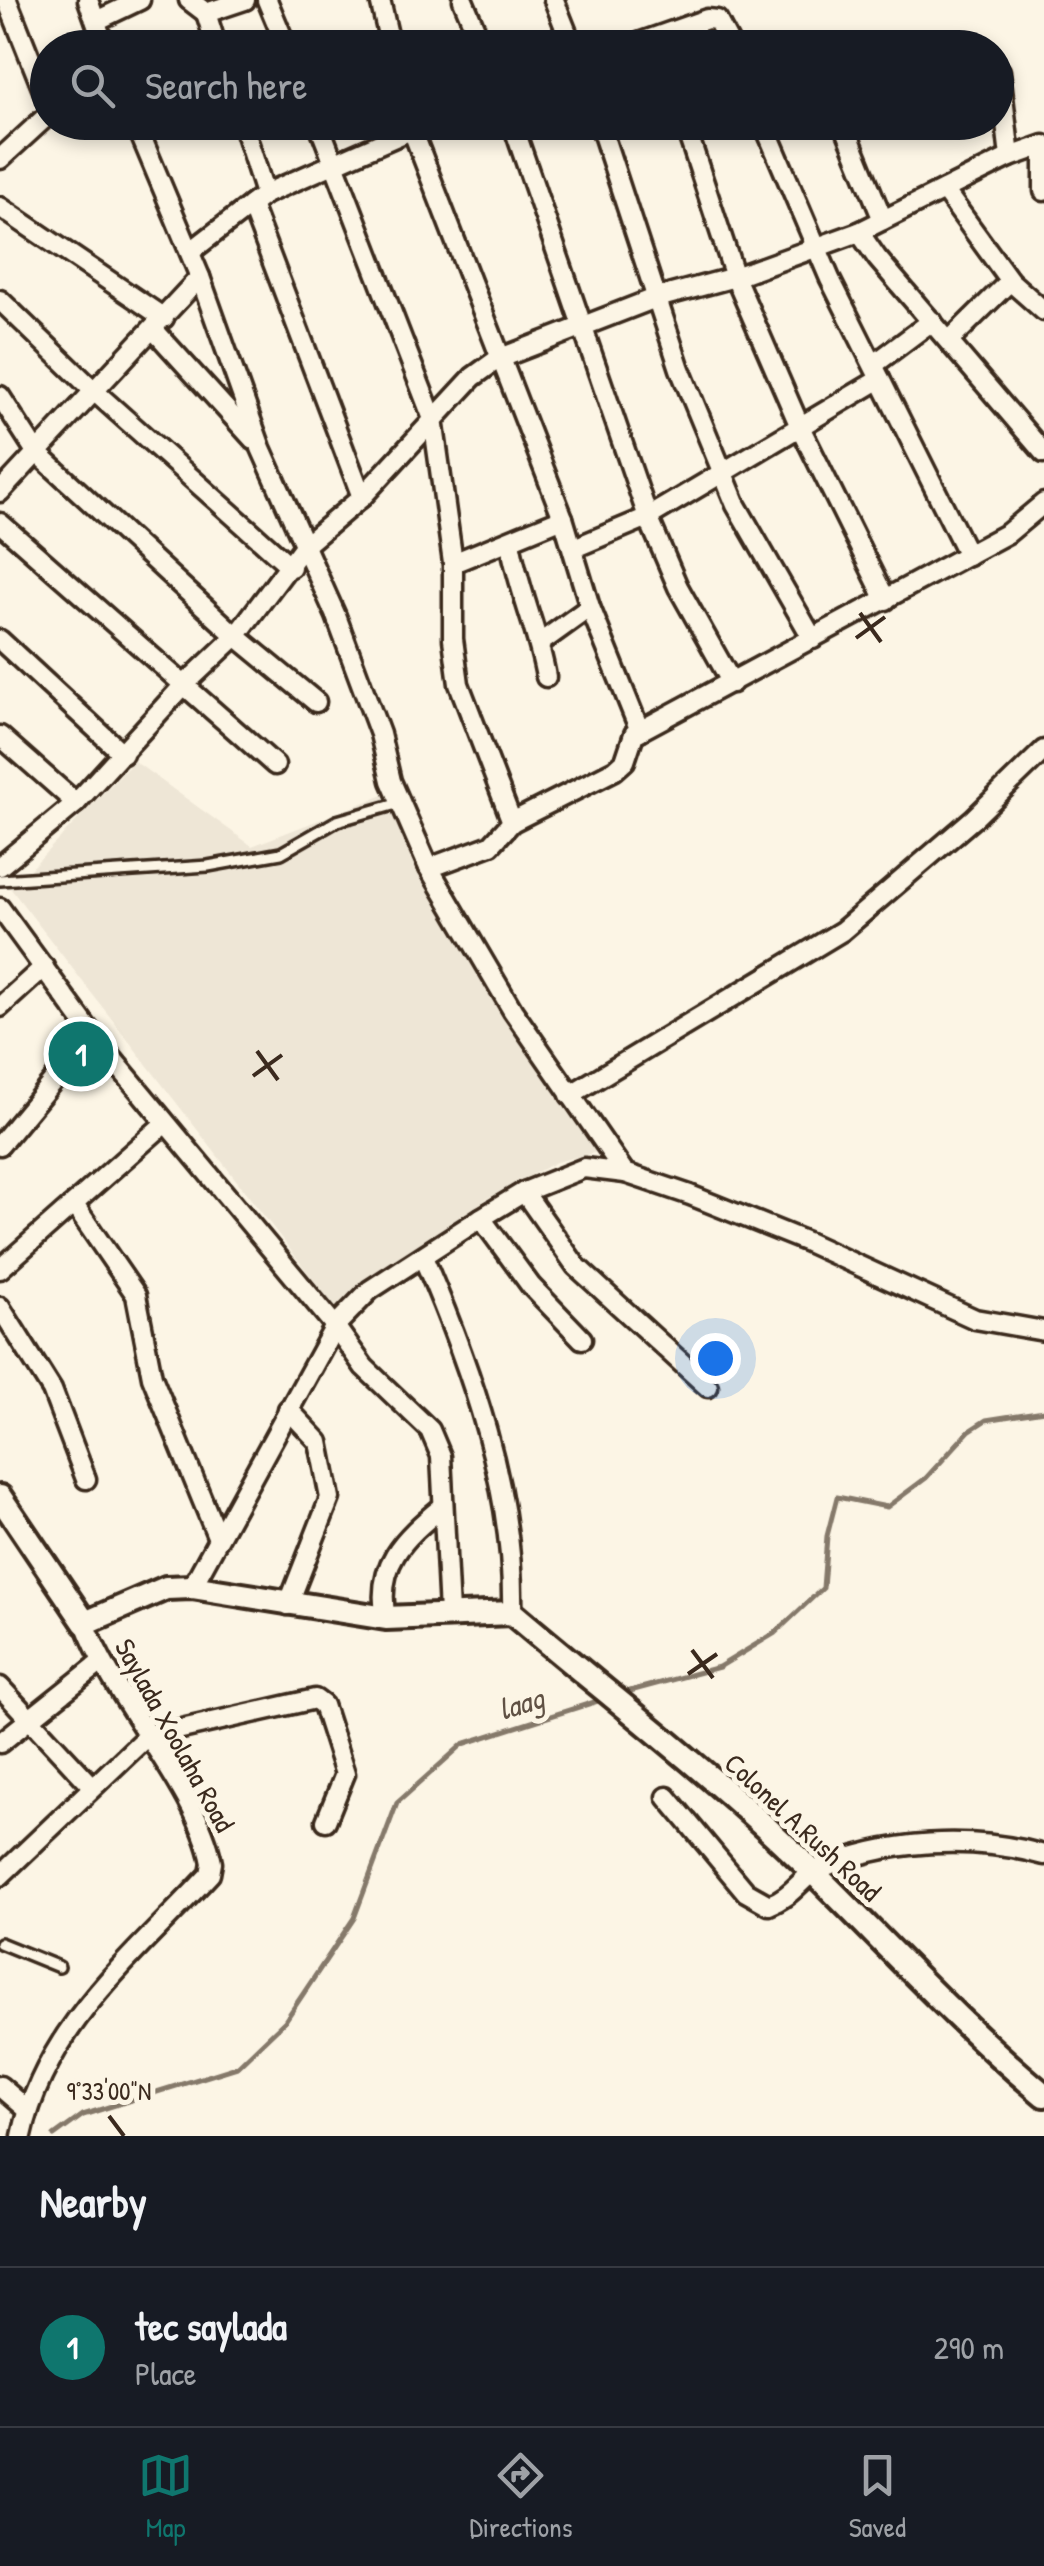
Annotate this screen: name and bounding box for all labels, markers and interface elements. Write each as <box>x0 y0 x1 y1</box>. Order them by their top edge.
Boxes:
search box <box>30 30 1014 140</box>
icon: search <box>65 58 120 113</box>
text: Search here <box>145 59 307 111</box>
pin: 1 <box>48 1016 114 1092</box>
your location <box>690 1333 741 1384</box>
street label: Saylada Xoolaha Road <box>106 1632 244 1838</box>
water label: laag <box>494 1677 550 1730</box>
street label: Colonel A.Rush Road <box>716 1744 890 1910</box>
text: 9°33'00"N <box>67 2074 151 2108</box>
text: Nearby <box>40 2173 147 2230</box>
text: tec saylada <box>135 2300 287 2352</box>
text: 1 <box>67 2326 78 2369</box>
text: 290 m <box>934 2326 1004 2369</box>
text: Place <box>135 2352 197 2395</box>
tab: Map <box>138 2448 193 2546</box>
tab: Directions <box>469 2448 572 2546</box>
tab: Saved <box>849 2448 906 2546</box>

